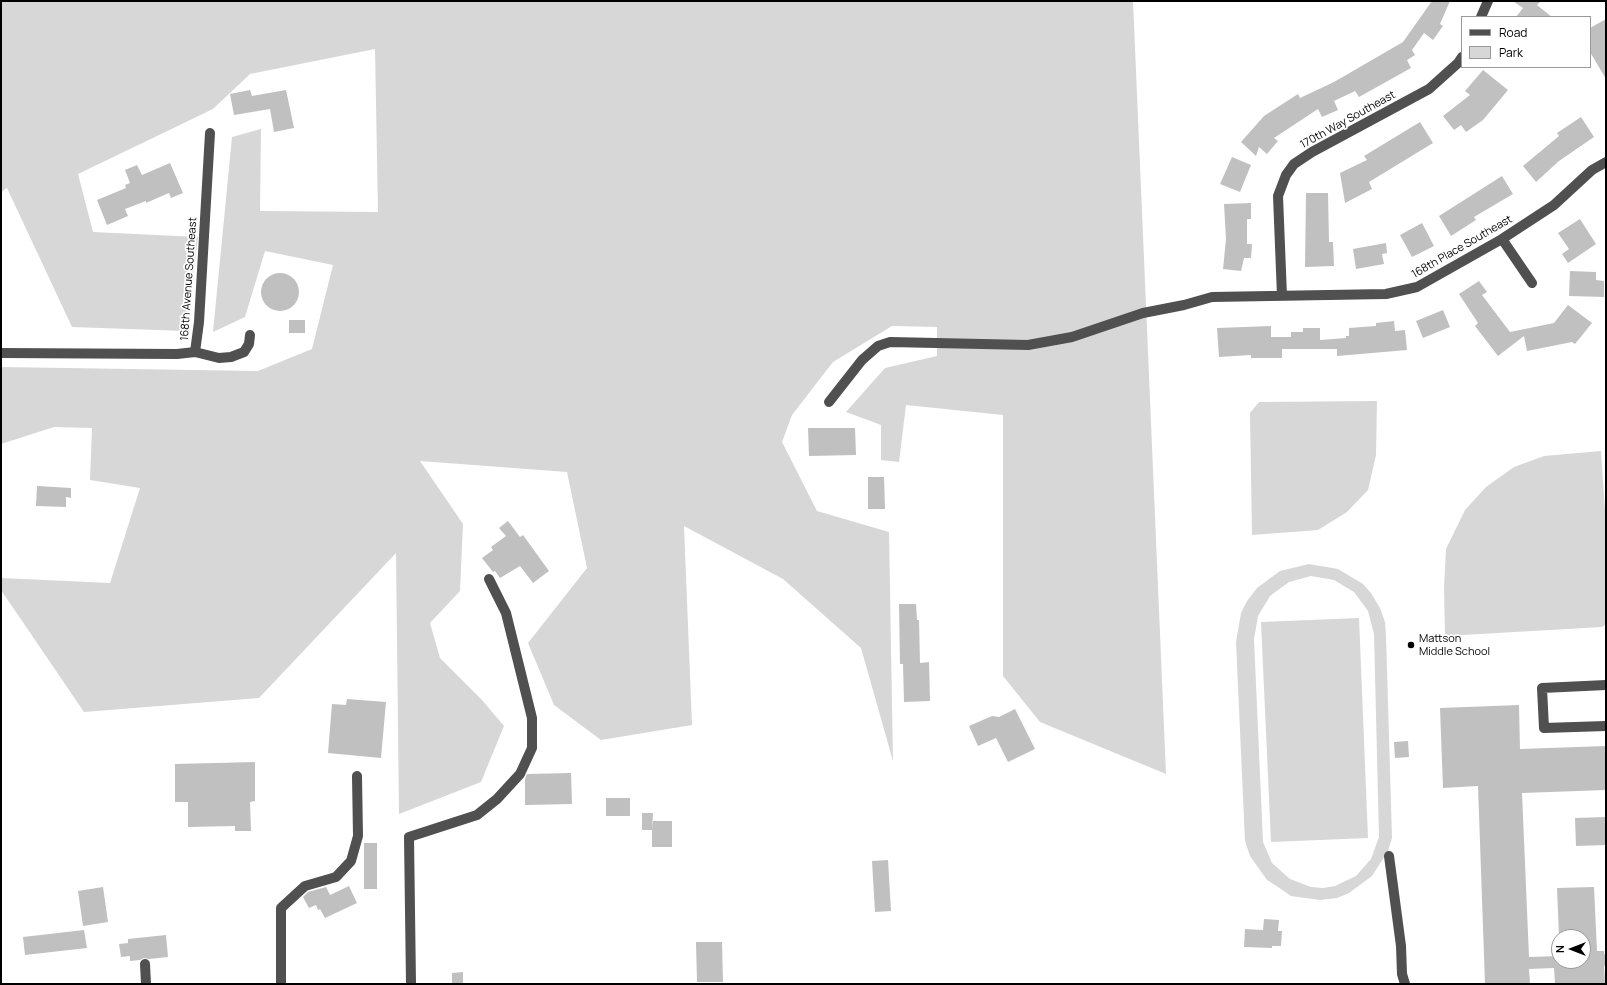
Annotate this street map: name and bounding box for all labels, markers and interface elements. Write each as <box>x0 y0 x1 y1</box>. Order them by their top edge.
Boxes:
legend <box>1461 16 1591 68</box>
text: Road <box>1499 24 1527 41</box>
text: Park <box>1499 44 1523 61</box>
street label: 170th Way Southeast <box>1298 88 1398 152</box>
street label: 168th Place Southeast <box>1409 213 1515 281</box>
street label: 168th Avenue Southeast <box>178 217 200 341</box>
place label: Mattson Middle School <box>1419 632 1490 658</box>
marker: Mattson Middle School <box>1406 640 1416 650</box>
north arrow <box>1551 929 1591 969</box>
text: N <box>1552 945 1567 953</box>

